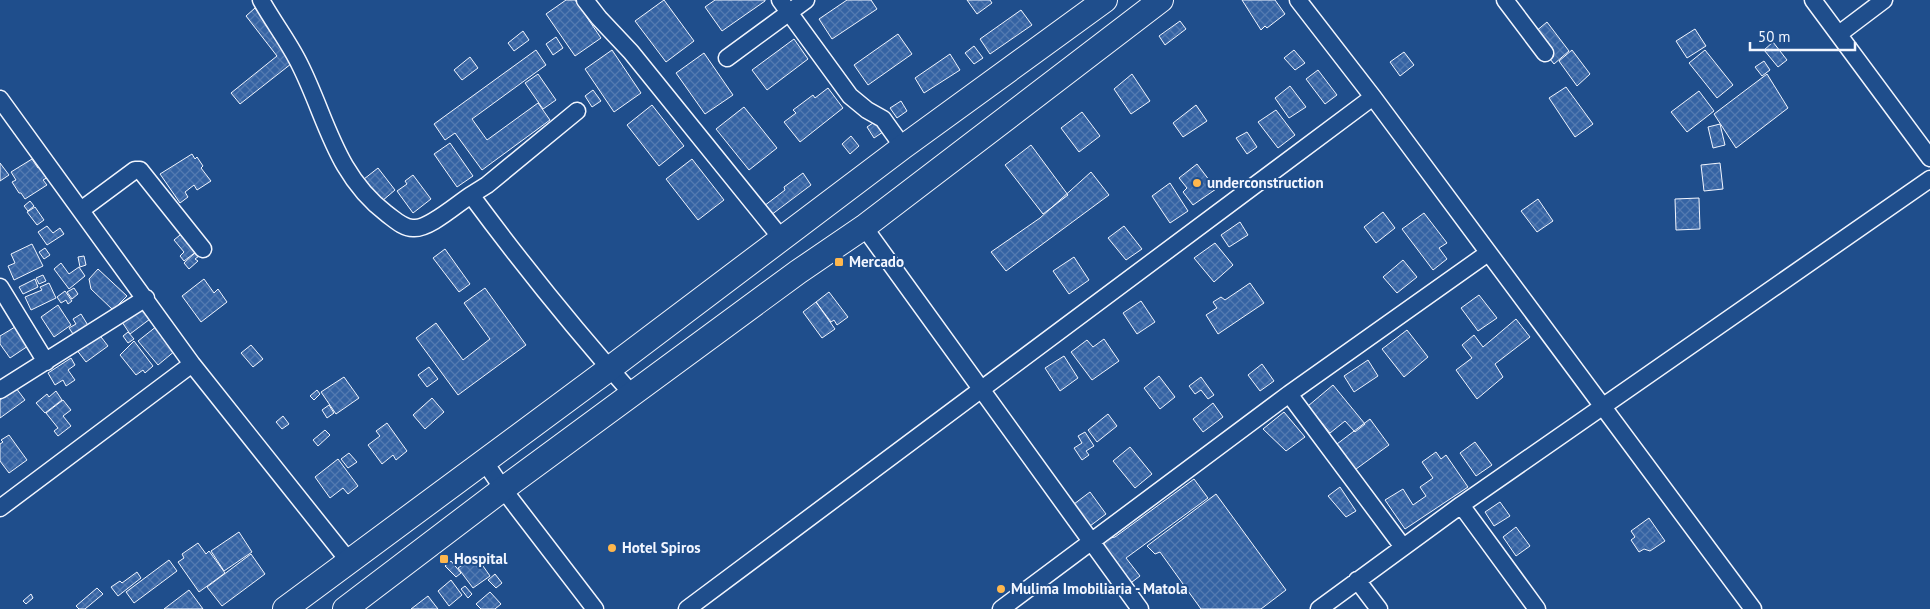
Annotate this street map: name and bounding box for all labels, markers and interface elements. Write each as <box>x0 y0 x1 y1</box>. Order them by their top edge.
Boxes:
scale bar <box>1750 20 1855 52</box>
text: 50 m <box>1758 27 1791 46</box>
place label: underconstruction <box>1207 173 1324 192</box>
marker: underconstruction <box>1191 177 1203 189</box>
place label: Mercado <box>849 252 904 271</box>
marker: Mercado <box>833 256 845 268</box>
place label: Hotel Spiros <box>622 538 701 557</box>
marker: Hotel Spiros <box>606 542 618 554</box>
place label: Hospital <box>454 549 508 568</box>
marker: Hospital <box>438 553 450 565</box>
place label: Mulima Imobiliaria - Matola <box>1011 579 1188 598</box>
marker: Mulima Imobiliaria - Matola <box>995 583 1007 595</box>

